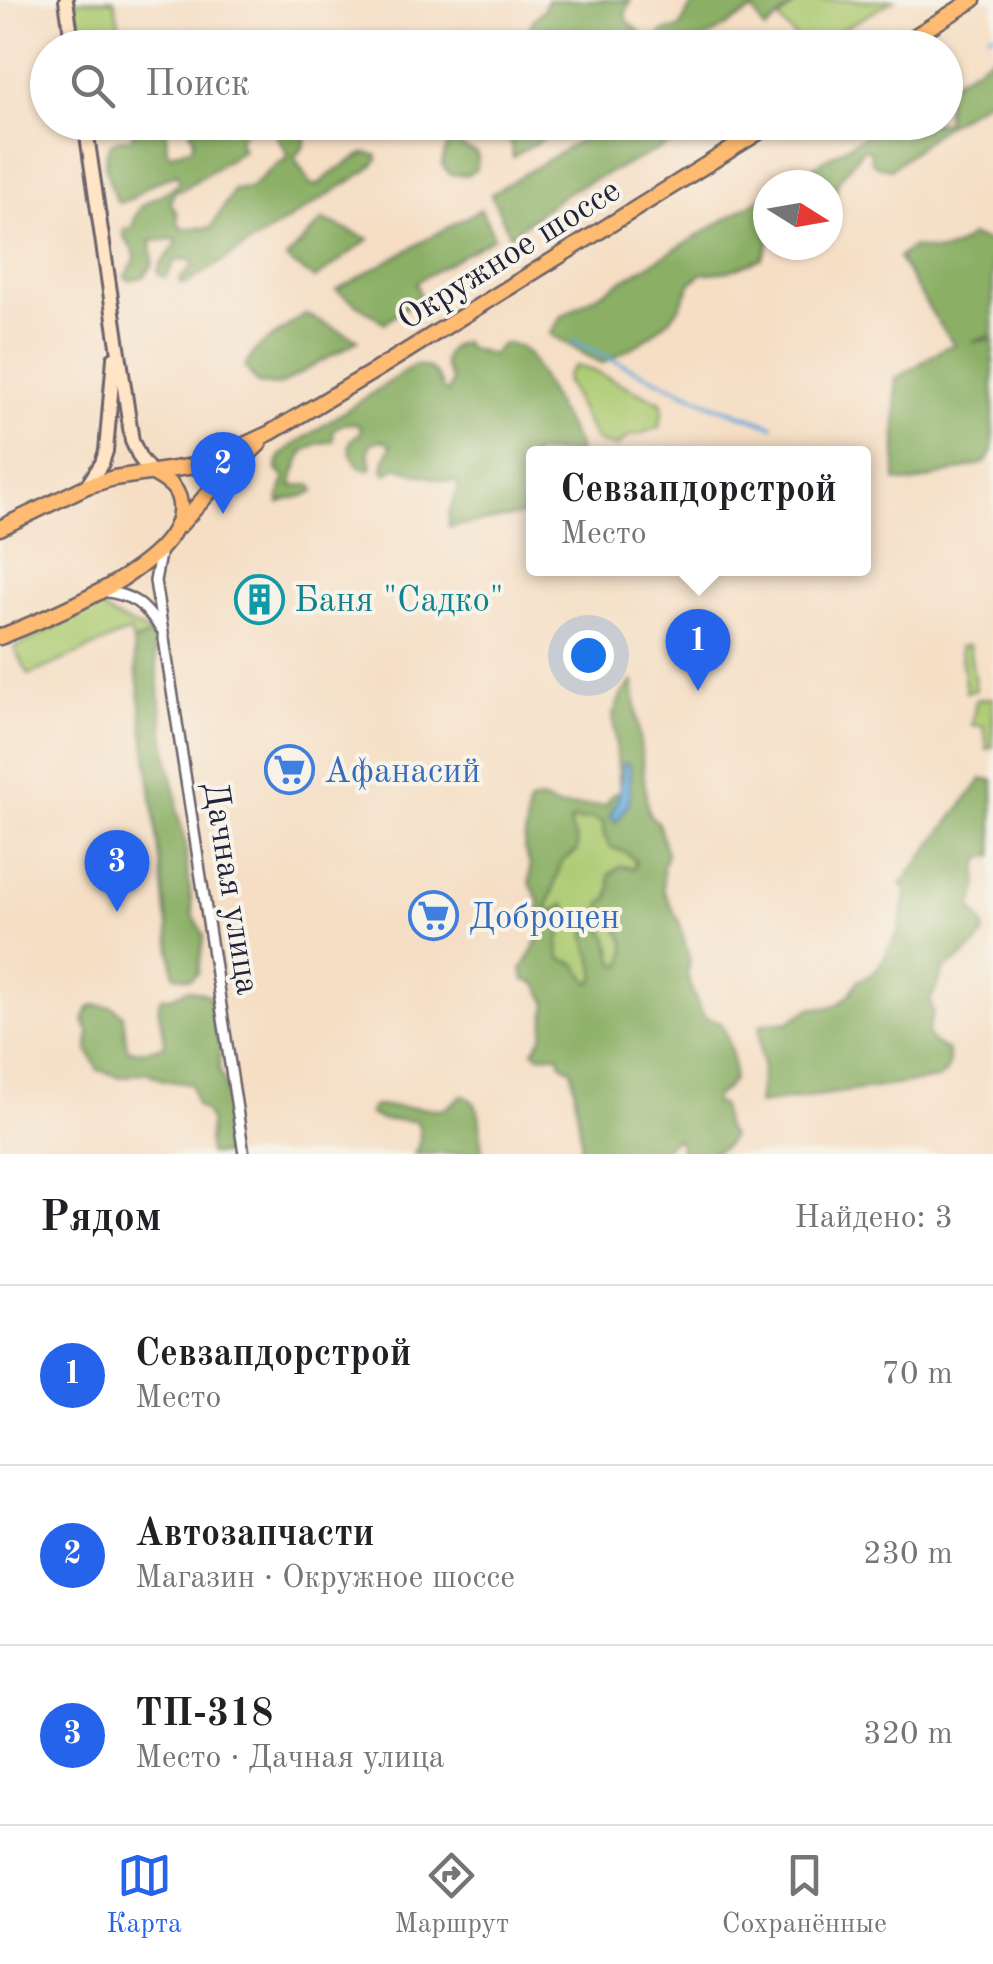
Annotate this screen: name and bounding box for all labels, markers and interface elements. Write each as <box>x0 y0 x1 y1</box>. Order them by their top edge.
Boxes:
search box <box>30 30 963 140</box>
icon: search <box>65 58 120 113</box>
text: Поиск <box>145 66 250 104</box>
north arrow <box>753 170 843 260</box>
street label: Окружное шоссе <box>392 173 627 338</box>
pin: 2 <box>190 432 256 514</box>
popup <box>526 446 871 576</box>
text: Севзапдорстрой <box>560 472 837 510</box>
text: Место <box>560 519 647 551</box>
building icon: Баня "Садко" <box>233 573 285 625</box>
place label: Баня "Садко" <box>294 584 504 619</box>
pin: 1 <box>666 608 730 691</box>
your location <box>563 630 614 681</box>
supermarket icon: Афанасий <box>263 744 315 796</box>
place label: Афанасий <box>324 755 481 791</box>
street label: Дачная улица <box>196 780 265 997</box>
pin: 3 <box>84 830 150 912</box>
supermarket icon: Доброцен <box>408 890 460 942</box>
place label: Доброцен <box>469 901 620 936</box>
text: Рядом <box>40 1198 162 1240</box>
text: Найдено: 3 <box>794 1203 953 1235</box>
text: Севзапдорстрой <box>135 1336 412 1374</box>
text: 1 <box>63 1359 82 1391</box>
text: 70 m <box>882 1359 953 1391</box>
text: Место <box>135 1383 221 1415</box>
text: Автозапчасти <box>135 1516 375 1554</box>
text: 2 <box>63 1539 82 1571</box>
text: 230 m <box>863 1539 953 1571</box>
text: Магазин · Окружное шоссе <box>135 1563 515 1595</box>
text: ТП-318 <box>135 1696 273 1734</box>
text: 3 <box>63 1719 82 1751</box>
text: 320 m <box>863 1719 953 1751</box>
text: Место · Дачная улица <box>135 1743 445 1775</box>
tab: Карта <box>106 1848 182 1943</box>
tab: Маршрут <box>394 1848 509 1943</box>
tab: Сохранённые <box>722 1848 887 1943</box>

